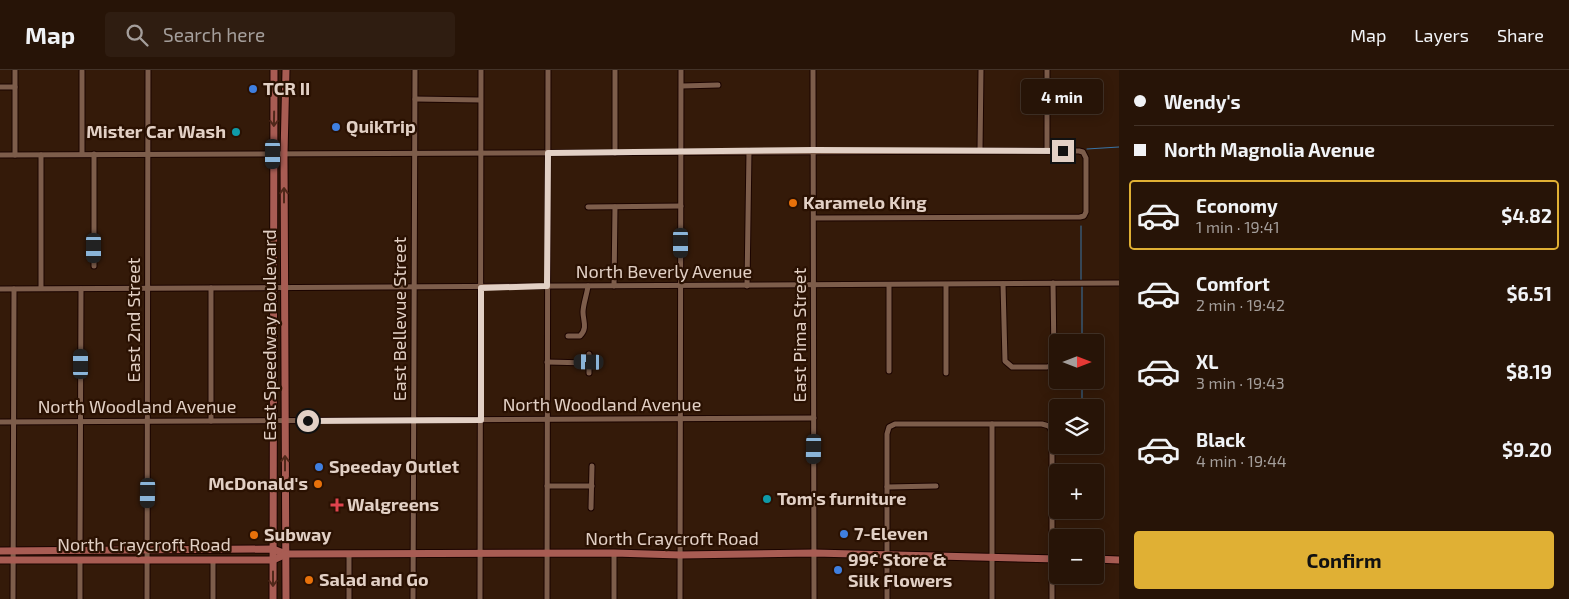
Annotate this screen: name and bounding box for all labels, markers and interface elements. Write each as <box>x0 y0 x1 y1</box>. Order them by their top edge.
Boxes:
search box <box>105 12 455 57</box>
text: Map <box>25 20 75 49</box>
icon: search <box>123 21 151 49</box>
text: Search here <box>163 23 265 46</box>
text: Map <box>1350 24 1386 46</box>
text: Layers <box>1414 24 1469 46</box>
text: Share <box>1497 24 1544 46</box>
place label: TCR II <box>263 77 310 99</box>
callout: 4 min <box>1022 78 1104 114</box>
marker: TCR II <box>247 83 259 95</box>
text: 4 min <box>1041 87 1083 106</box>
text: Wendy's <box>1164 90 1241 113</box>
one-way arrow <box>269 110 279 126</box>
place label: QuikTrip <box>346 115 416 137</box>
place label: Mister Car Wash <box>86 120 226 142</box>
marker: QuikTrip <box>330 121 342 133</box>
marker: Mister Car Wash <box>230 126 242 138</box>
text: North Magnolia Avenue <box>1164 138 1375 161</box>
car <box>265 139 280 169</box>
route end <box>1052 140 1074 162</box>
one-way arrow <box>279 188 289 204</box>
place label: Karamelo King <box>803 191 927 213</box>
icon: car <box>1136 193 1181 238</box>
text: Economy <box>1196 194 1278 217</box>
marker: Karamelo King <box>787 197 799 209</box>
text: $4.82 <box>1501 204 1552 227</box>
text: 1 min · 19:41 <box>1196 217 1280 236</box>
car <box>673 228 688 258</box>
street label: East Speedway Boulevard <box>258 229 280 441</box>
car <box>86 233 101 263</box>
street label: East Bellevue Street <box>388 237 410 401</box>
street label: East 2nd Street <box>122 257 144 382</box>
street label: North Beverly Avenue <box>576 260 752 282</box>
street label: East Pima Street <box>788 267 810 402</box>
icon: car <box>1136 271 1181 316</box>
text: Comfort <box>1196 272 1270 295</box>
text: $6.51 <box>1506 282 1552 305</box>
text: 2 min · 19:42 <box>1196 295 1285 314</box>
north arrow <box>1049 334 1104 389</box>
map controls <box>1049 334 1104 584</box>
car <box>73 349 88 379</box>
icon: car <box>1136 349 1181 394</box>
text: XL <box>1196 350 1218 373</box>
car <box>573 354 604 370</box>
text: $8.19 <box>1506 360 1552 383</box>
text: 3 min · 19:43 <box>1196 373 1285 392</box>
street label: North Woodland Avenue <box>503 393 701 415</box>
street label: North Woodland Avenue <box>38 395 236 417</box>
button: layers <box>1049 399 1104 454</box>
route start <box>297 410 319 432</box>
icon: car <box>1136 427 1181 472</box>
text: Black <box>1196 428 1246 451</box>
car <box>806 434 821 464</box>
text: $9.20 <box>1502 438 1552 461</box>
text: 4 min · 19:44 <box>1196 451 1287 470</box>
one-way arrow <box>280 455 290 472</box>
place label: Speeday Outlet <box>329 455 460 477</box>
marker: Speeday Outlet <box>313 461 325 473</box>
button: + <box>1049 464 1104 519</box>
place label: McDonald's <box>208 472 308 494</box>
car <box>140 478 155 508</box>
marker: McDonald's <box>312 478 324 490</box>
place label: Tom's furniture <box>777 487 907 509</box>
place label: Walgreens <box>347 493 439 515</box>
marker: Tom's furniture <box>761 493 773 505</box>
marker: Walgreens <box>331 499 343 511</box>
place label: 7-Eleven <box>854 522 928 544</box>
place label: Subway <box>264 523 332 545</box>
street label: North Craycroft Road <box>585 527 759 549</box>
marker: 7-Eleven <box>838 528 850 540</box>
marker: Subway <box>248 529 260 541</box>
button: − <box>1049 529 1104 584</box>
button: Confirm <box>1134 531 1554 589</box>
street label: North Craycroft Road <box>57 533 231 555</box>
place label: 99¢ Store & Silk Flowers <box>848 548 952 591</box>
marker: 99¢ Store & Silk Flowers <box>832 564 844 576</box>
place label: Salad and Go <box>319 568 429 590</box>
one-way arrow <box>268 570 278 586</box>
marker: Salad and Go <box>303 574 315 586</box>

